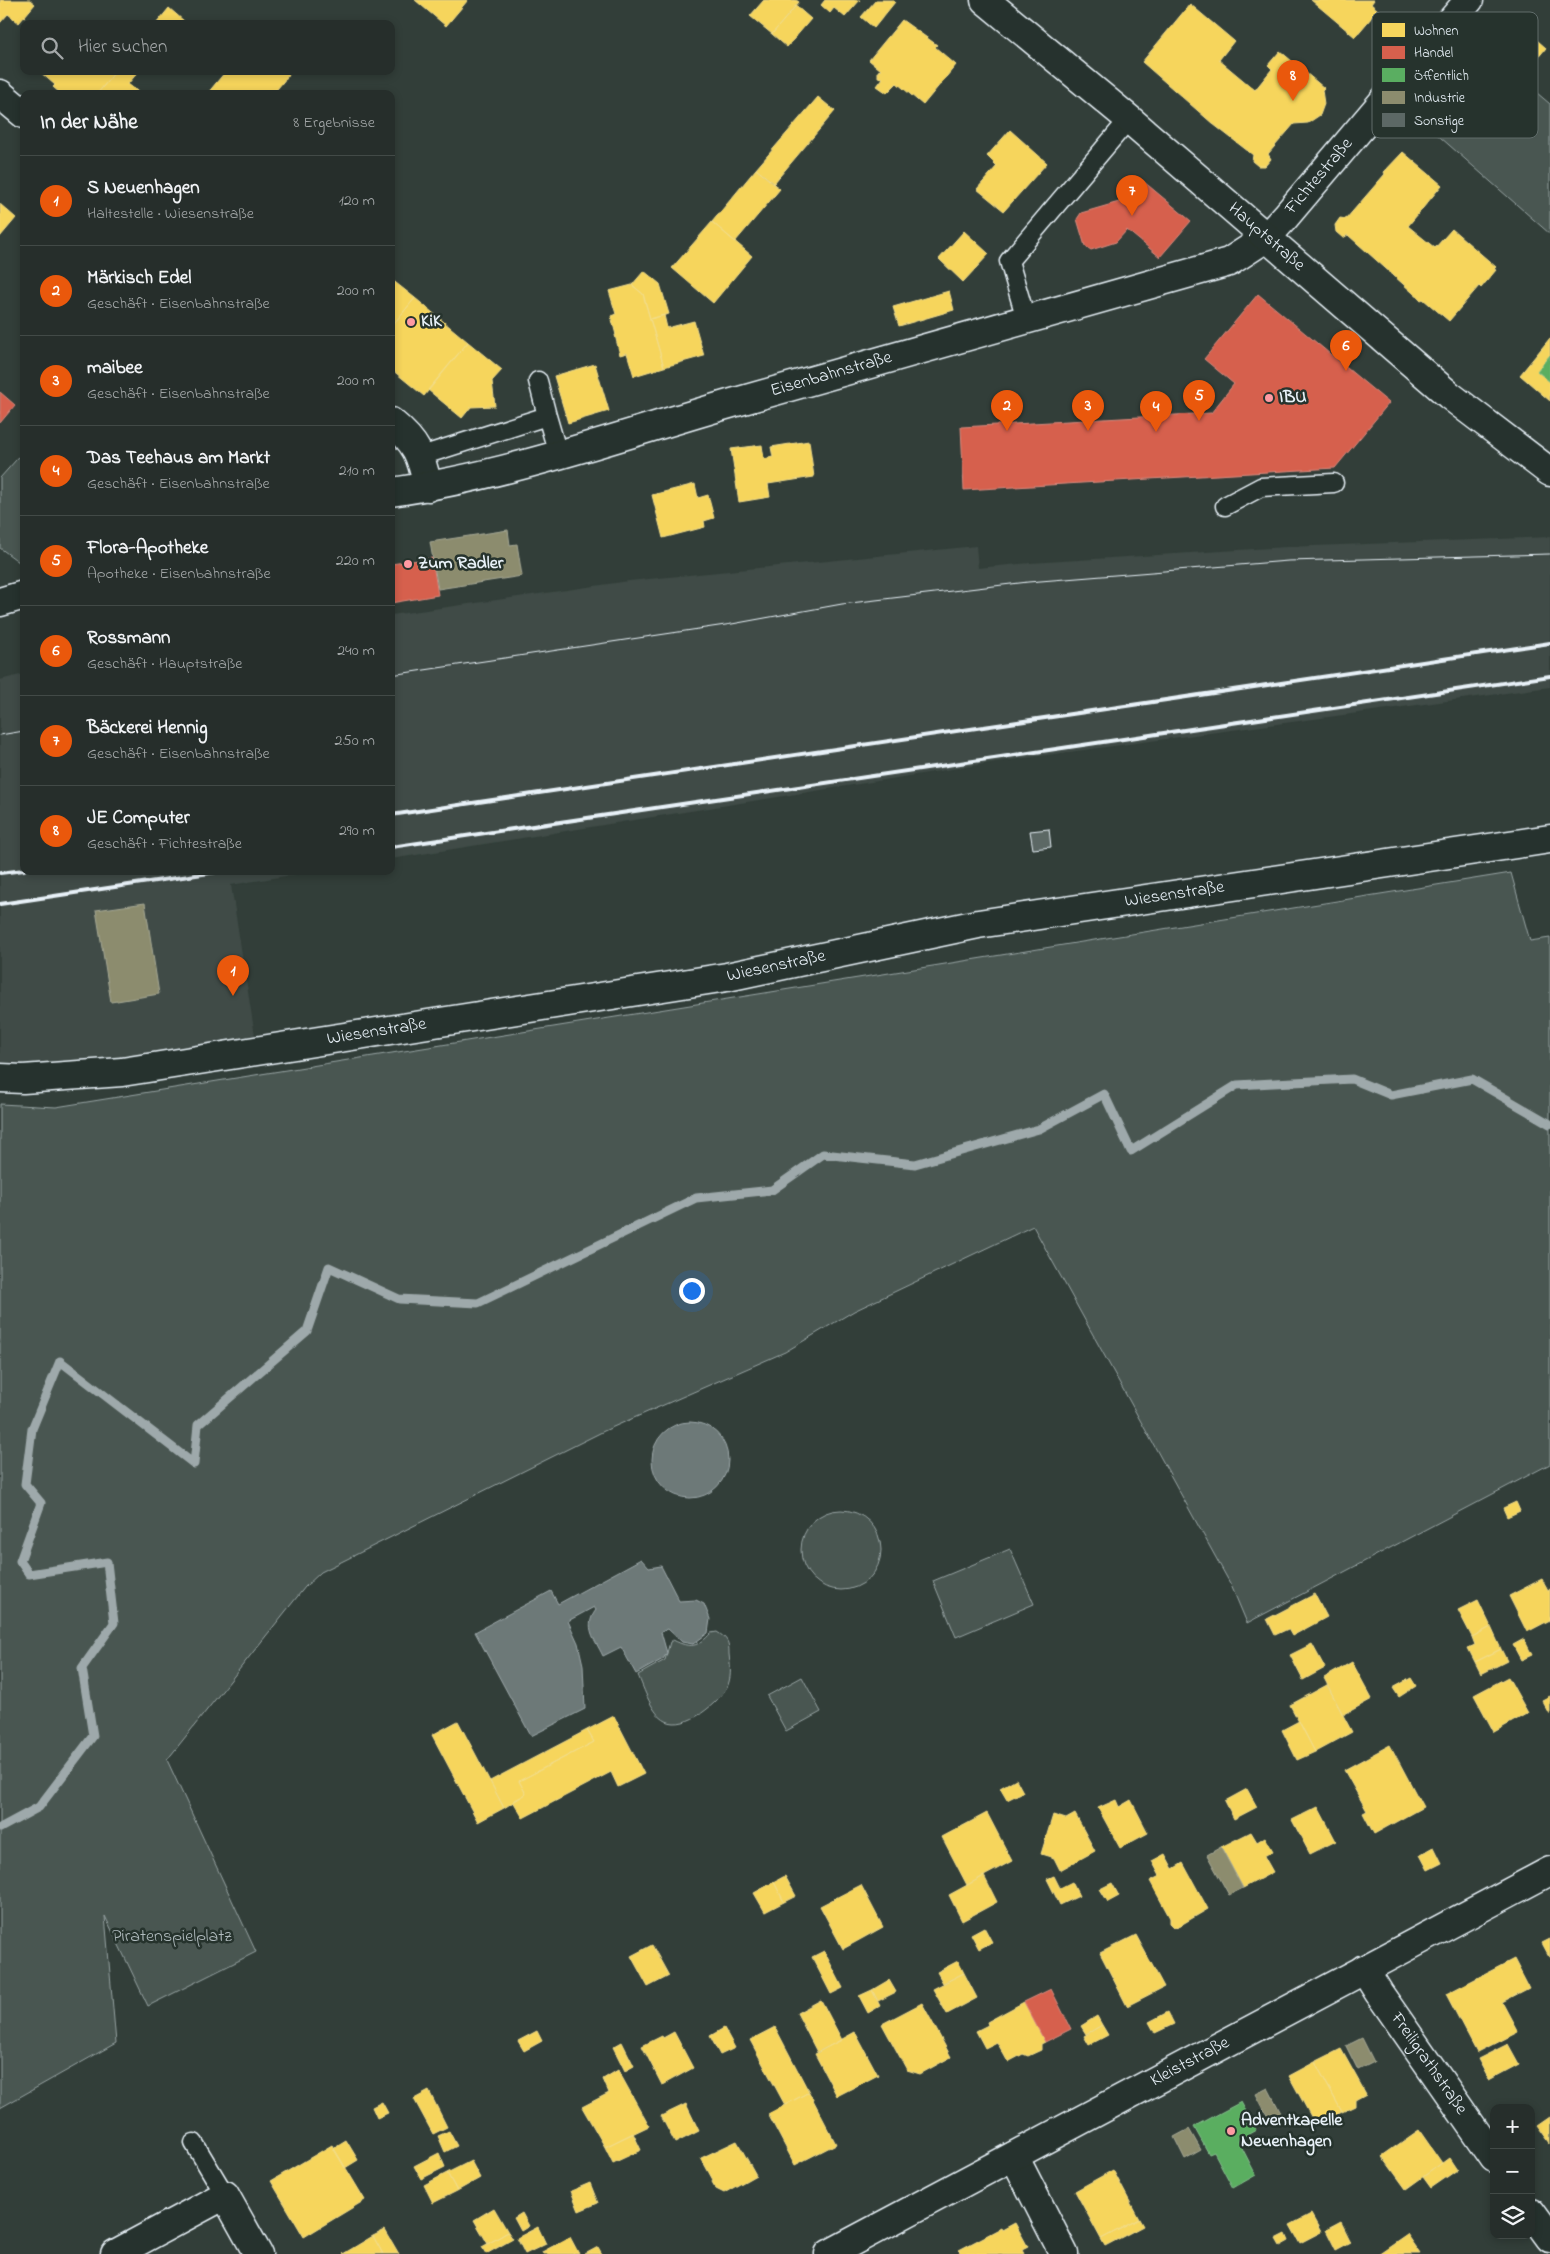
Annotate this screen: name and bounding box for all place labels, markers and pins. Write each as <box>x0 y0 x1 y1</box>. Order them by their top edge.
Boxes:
pin: 8 <box>1277 60 1309 101</box>
pin: 7 <box>1116 175 1148 216</box>
place label: KiK <box>421 309 443 335</box>
marker: KiK <box>405 316 417 328</box>
pin: 6 <box>1330 330 1362 371</box>
pin: 5 <box>1183 380 1215 421</box>
place label: IBU <box>1279 385 1307 411</box>
pin: 2 <box>991 390 1023 431</box>
pin: 3 <box>1072 390 1104 431</box>
pin: 4 <box>1140 391 1172 432</box>
marker: IBU <box>1263 392 1275 404</box>
place label: Zum Radler <box>418 551 504 577</box>
marker: Zum Radler <box>402 558 414 570</box>
pin: 1 <box>217 955 249 996</box>
place label: Adventkapelle Neuenhagen <box>1241 2108 1343 2156</box>
marker: Adventkapelle Neuenhagen <box>1225 2125 1237 2137</box>

